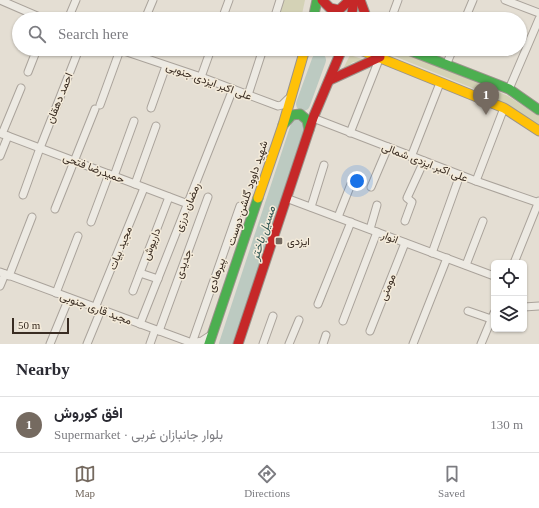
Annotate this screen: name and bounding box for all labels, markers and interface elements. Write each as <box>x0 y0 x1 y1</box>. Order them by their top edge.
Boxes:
search box <box>12 12 527 56</box>
icon: search <box>26 23 48 45</box>
text: Search here <box>58 26 128 42</box>
street label: علی اکبر ایزدی جنوبی <box>164 60 254 103</box>
street label: احمد دهقان <box>43 71 75 125</box>
pin: 1 <box>473 82 499 115</box>
street label: شهید داوود گلشن دوست <box>224 139 271 247</box>
street label: علی اکبر ایزدی شمالی <box>380 140 470 185</box>
street label: حمیدرضا فتحی <box>61 151 126 186</box>
your location <box>347 171 367 191</box>
street label: رمضان درزی <box>172 181 203 234</box>
water label: مسیل باختر <box>247 204 279 263</box>
street label: مجید بیات <box>106 224 135 272</box>
street label: داریوش <box>139 226 164 262</box>
street label: انوار <box>379 228 400 247</box>
place label: ایزدی <box>287 235 310 248</box>
marker: ایزدی <box>274 236 284 246</box>
street label: جدیدی <box>172 248 195 281</box>
street label: پیرهادی <box>205 256 229 294</box>
map controls <box>491 260 527 332</box>
button: locate <box>491 260 527 296</box>
street label: مومنی <box>376 272 399 302</box>
street label: مجید قاری جنوبی <box>58 289 134 328</box>
button: layers <box>491 296 527 332</box>
scale bar <box>12 316 69 335</box>
text: 50 m <box>18 319 40 331</box>
text: Nearby <box>16 360 70 379</box>
text: افق کوروش <box>54 405 123 421</box>
text: 1 <box>26 417 32 432</box>
text: 130 m <box>490 417 523 432</box>
text: Supermarket · بلوار جانبازان غربی <box>54 427 223 442</box>
tab: Map <box>74 463 96 499</box>
tab: Directions <box>244 463 290 499</box>
tab: Saved <box>438 463 465 499</box>

